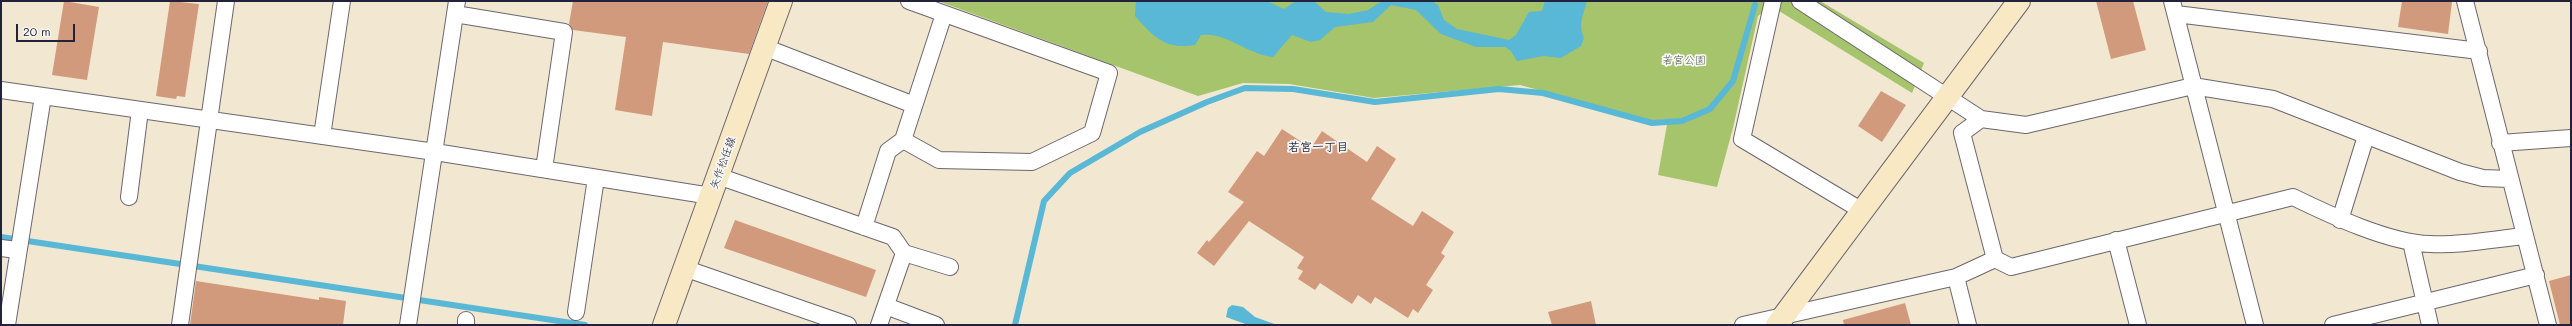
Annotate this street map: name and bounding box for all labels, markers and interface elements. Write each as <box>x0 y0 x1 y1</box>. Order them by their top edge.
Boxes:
scale bar <box>18 16 77 42</box>
text: 20 m <box>23 23 51 39</box>
park label: 若宮公園 <box>1662 54 1706 68</box>
street label: 矢作松任線 <box>707 135 739 191</box>
district label: 若宮一丁目 <box>1288 140 1348 154</box>

